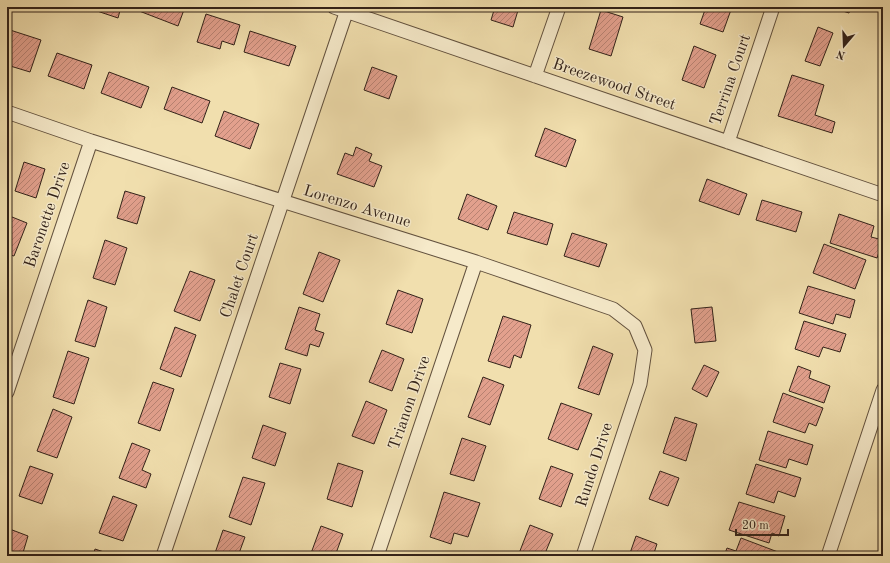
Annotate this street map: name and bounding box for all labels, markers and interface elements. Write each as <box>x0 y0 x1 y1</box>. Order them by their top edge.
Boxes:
north arrow <box>824 26 864 66</box>
street label: Terrina Court <box>708 32 754 128</box>
text: N <box>835 47 847 61</box>
street label: Breezewood Street <box>550 56 678 114</box>
street label: Baronette Drive <box>22 160 74 270</box>
street label: Lorenzo Avenue <box>301 183 413 231</box>
street label: Chalet Court <box>218 231 262 320</box>
street label: Trianon Drive <box>386 354 434 452</box>
street label: Rundo Drive <box>574 421 616 509</box>
scale bar <box>736 511 788 537</box>
text: 20 m <box>742 520 769 532</box>

